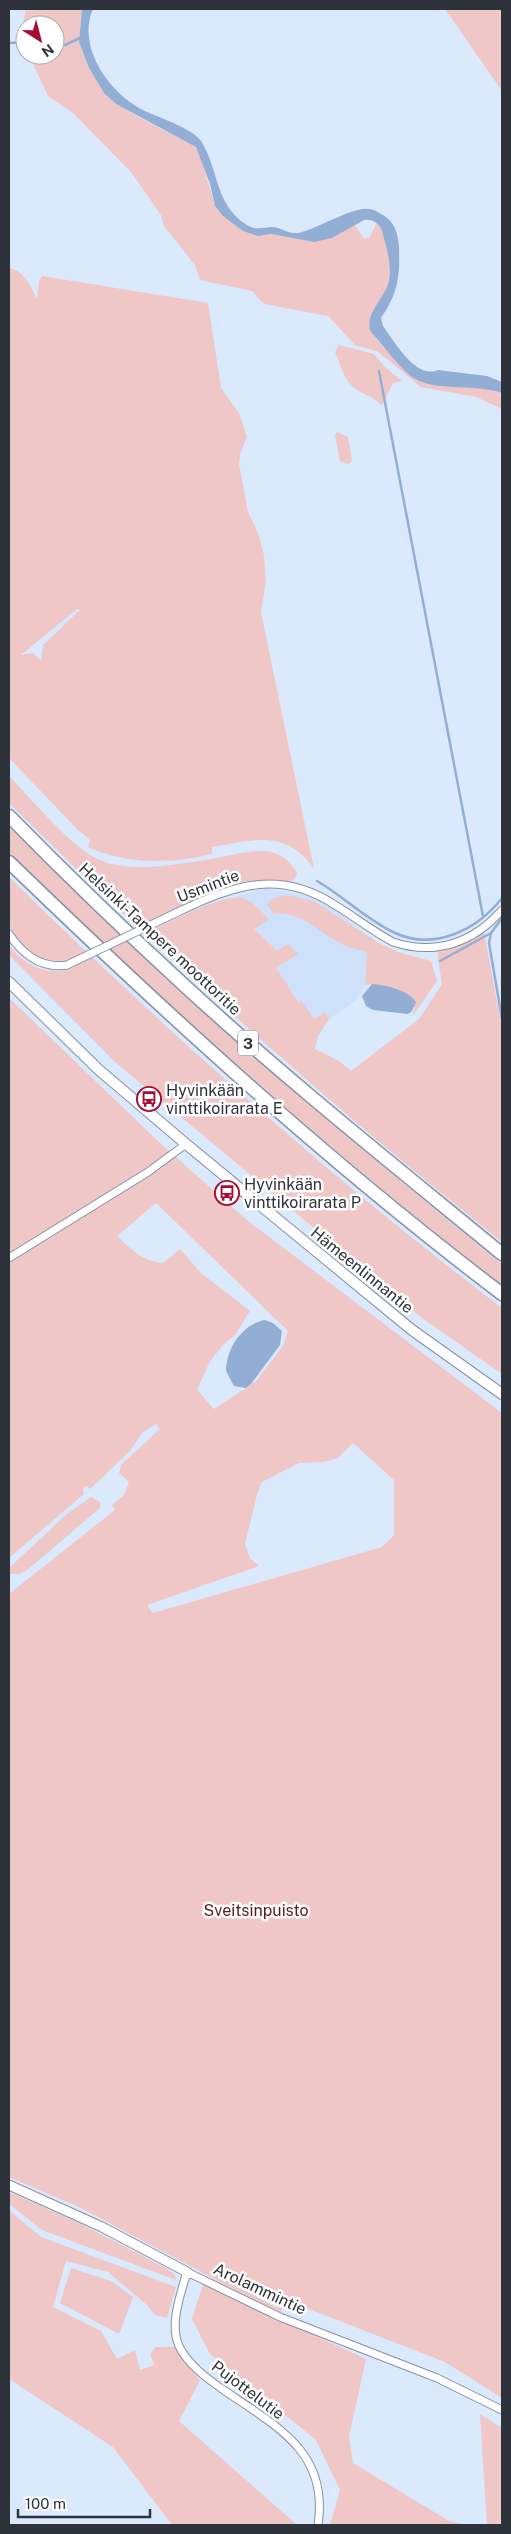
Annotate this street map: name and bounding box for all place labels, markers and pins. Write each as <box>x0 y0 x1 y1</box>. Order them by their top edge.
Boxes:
place label: Hyvinkään vinttikoirarata E <box>166 1081 283 1118</box>
bus stop icon: Hyvinkään vinttikoirarata E <box>136 1086 162 1112</box>
place label: Hyvinkään vinttikoirarata P <box>244 1175 361 1212</box>
bus stop icon: Hyvinkään vinttikoirarata P <box>214 1180 240 1206</box>

